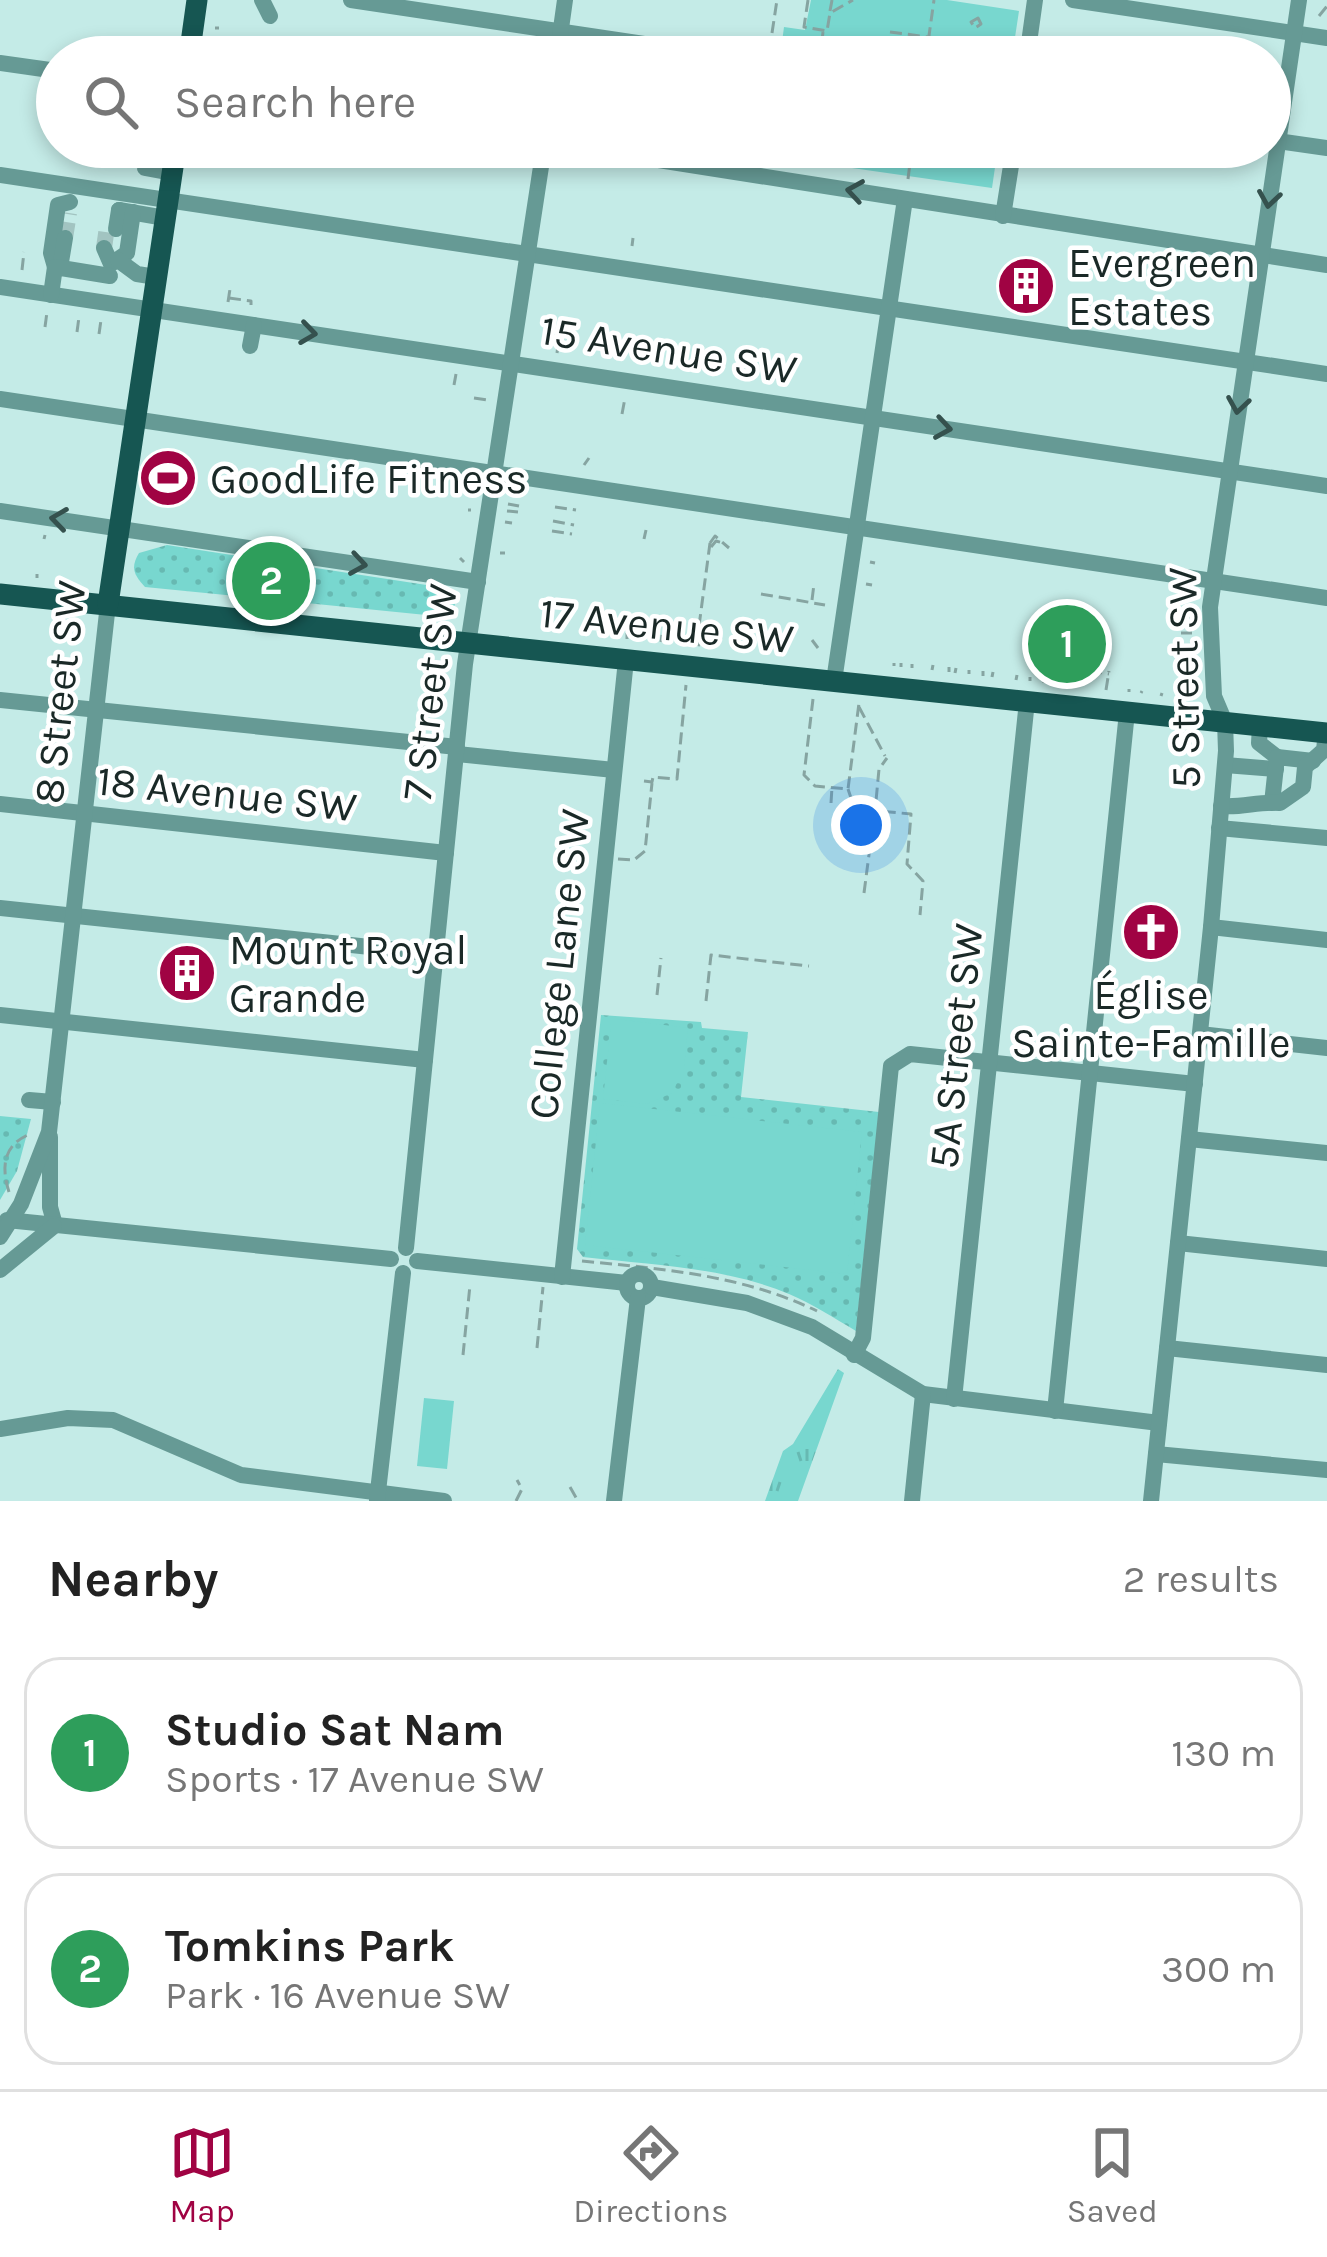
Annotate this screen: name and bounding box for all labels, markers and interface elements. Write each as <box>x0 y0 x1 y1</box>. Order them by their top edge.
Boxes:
search box <box>36 36 1291 168</box>
icon: search <box>78 69 144 135</box>
text: Search here <box>174 76 416 128</box>
one-way arrow <box>845 180 865 205</box>
one-way arrow <box>1258 189 1283 209</box>
place label: Evergreen Estates <box>1068 238 1256 336</box>
building icon: Evergreen Estates <box>995 255 1057 317</box>
street label: 15 Avenue SW <box>537 305 801 395</box>
one-way arrow <box>299 319 318 345</box>
one-way arrow <box>1227 395 1252 415</box>
one-way arrow <box>933 414 953 440</box>
sports icon: GoodLife Fitness <box>137 447 199 509</box>
place label: GoodLife Fitness <box>210 454 527 504</box>
one-way arrow <box>49 507 69 533</box>
pin: 2 <box>232 536 310 626</box>
one-way arrow <box>348 550 368 576</box>
street label: 5 Street SW <box>1157 567 1211 789</box>
street label: 8 Street SW <box>23 578 97 806</box>
street label: 7 Street SW <box>392 581 468 803</box>
street label: 17 Avenue SW <box>538 588 796 664</box>
pin: 1 <box>1028 599 1106 689</box>
street label: 18 Avenue SW <box>95 756 359 832</box>
your location <box>831 795 891 855</box>
street label: College Lane SW <box>518 807 600 1122</box>
church icon: Église Sainte-Famille <box>1120 901 1182 963</box>
street label: 5A Street SW <box>918 921 994 1171</box>
place label: Mount Royal Grande <box>229 925 467 1023</box>
building icon: Mount Royal Grande <box>156 942 218 1004</box>
place label: Église Sainte-Famille <box>1011 969 1291 1068</box>
text: Nearby <box>48 1549 218 1609</box>
text: 2 results <box>1123 1556 1279 1602</box>
text: Studio Sat Nam <box>165 1704 504 1756</box>
text: 1 <box>83 1730 97 1776</box>
text: 130 m <box>1171 1730 1276 1776</box>
text: Sports · 17 Avenue SW <box>165 1756 544 1802</box>
text: Tomkins Park <box>165 1920 454 1972</box>
text: 2 <box>78 1946 102 1992</box>
text: 300 m <box>1161 1946 1276 1992</box>
text: Park · 16 Avenue SW <box>165 1972 510 2018</box>
tab: Map <box>169 2120 235 2230</box>
tab: Directions <box>573 2120 728 2230</box>
tab: Saved <box>1067 2120 1158 2230</box>

